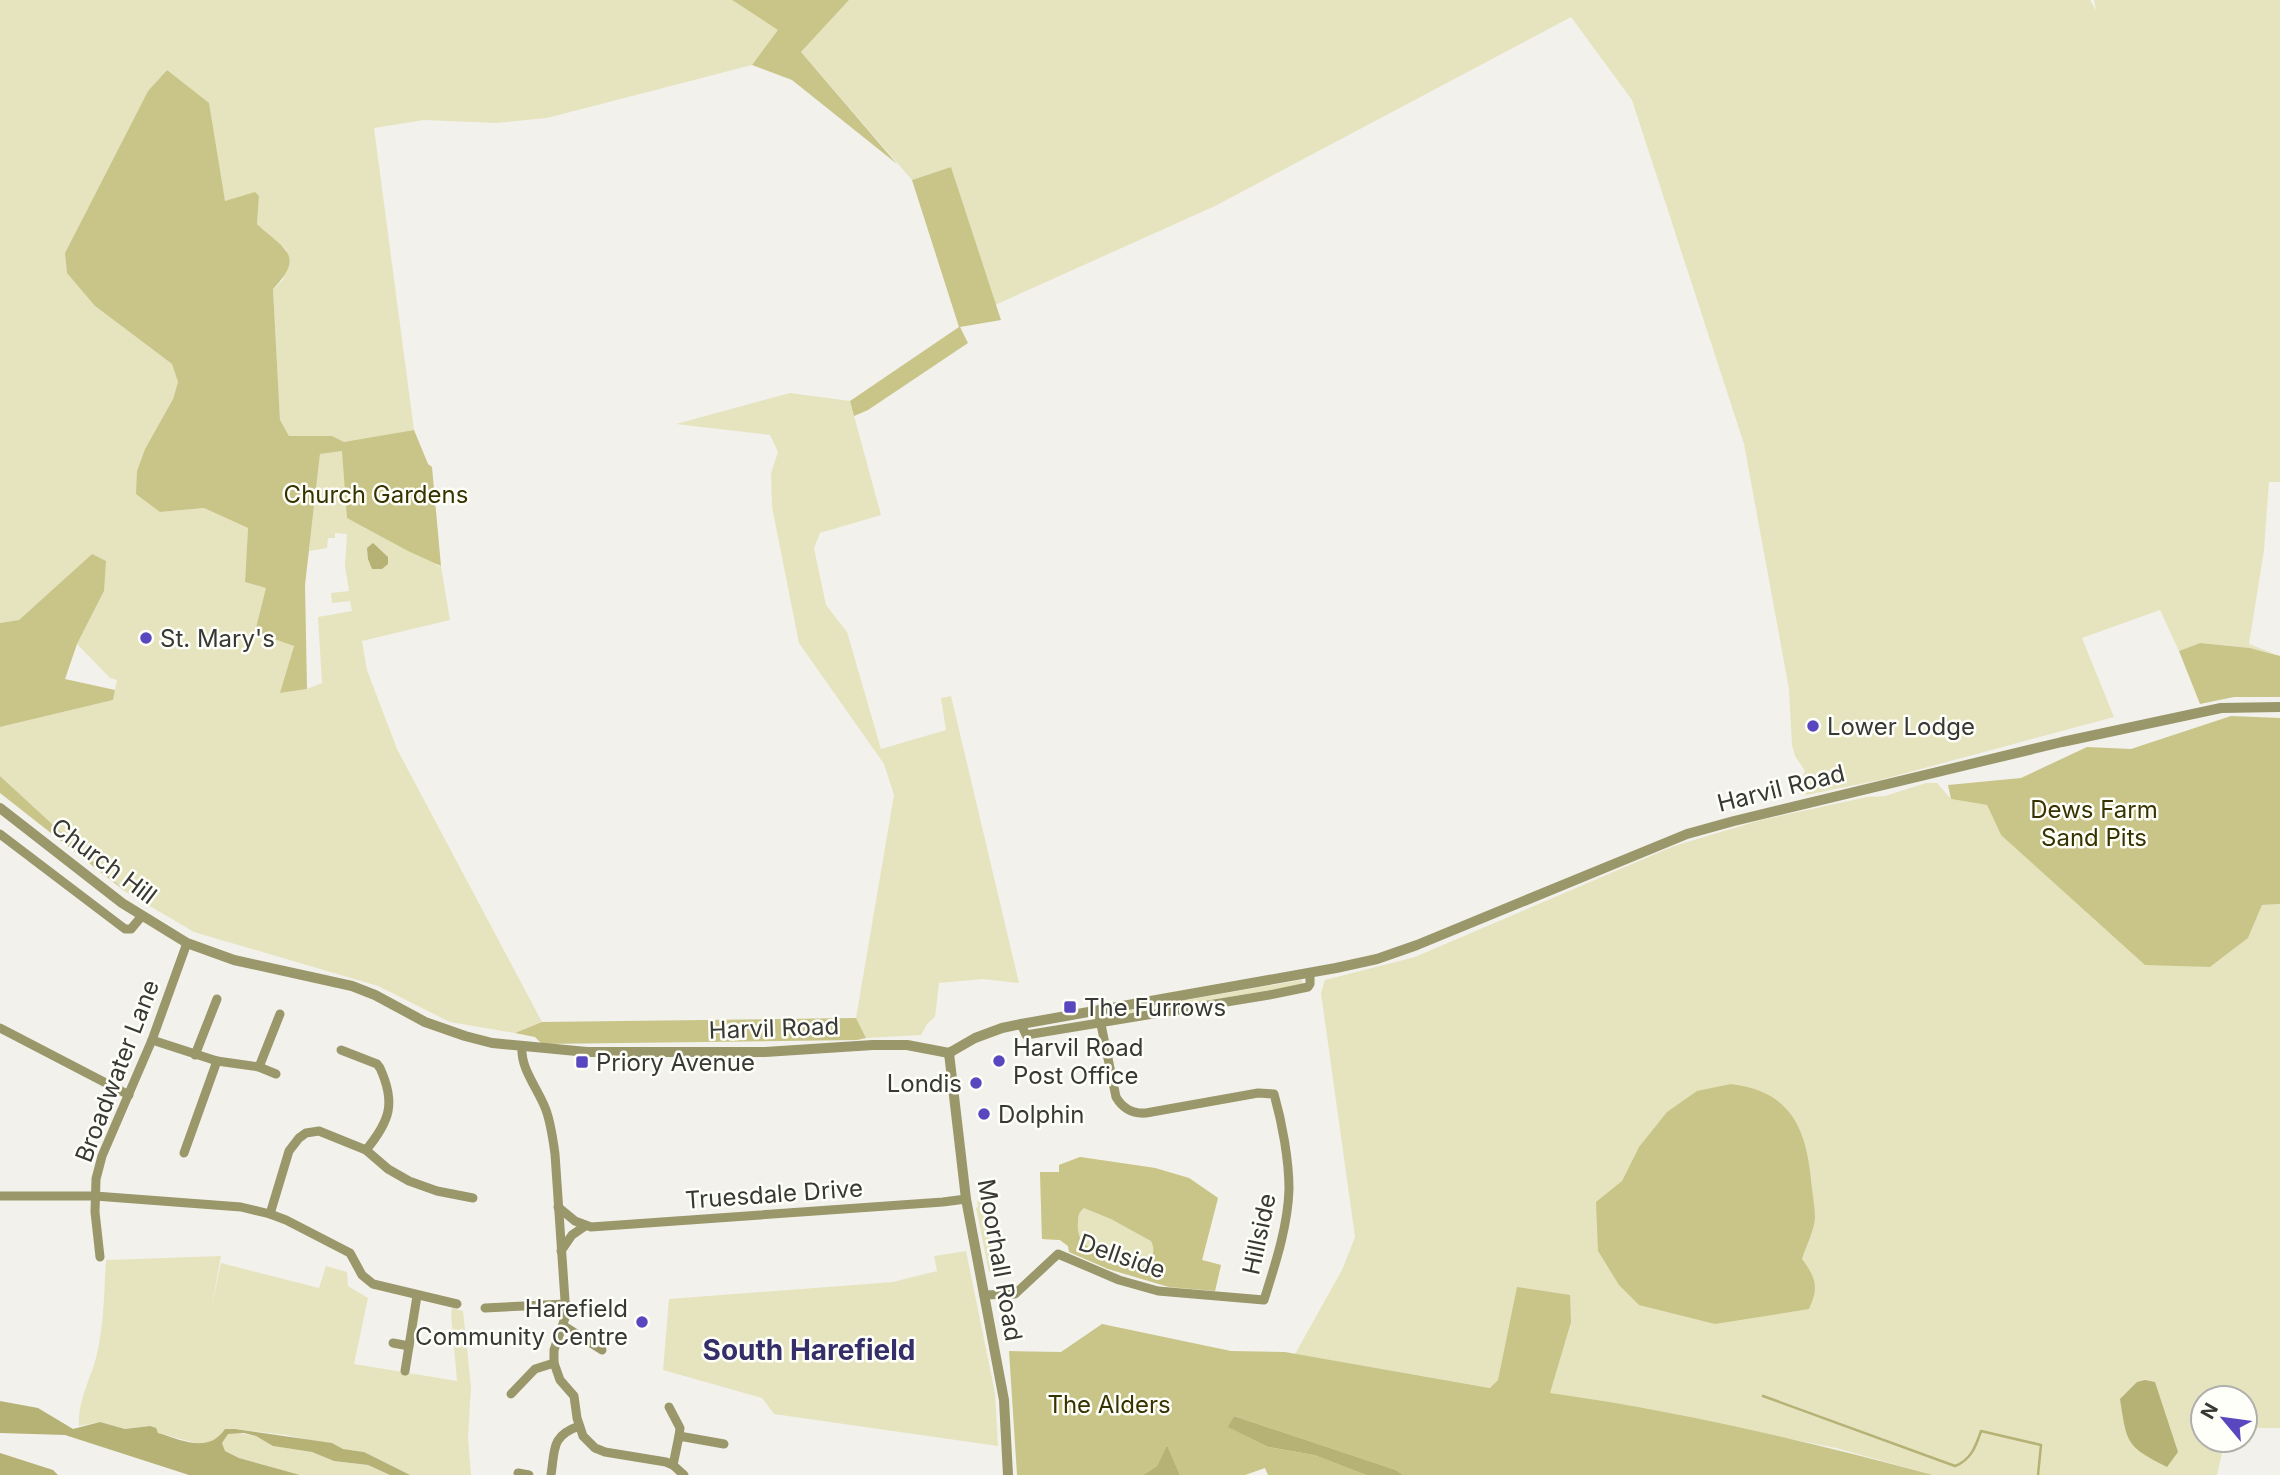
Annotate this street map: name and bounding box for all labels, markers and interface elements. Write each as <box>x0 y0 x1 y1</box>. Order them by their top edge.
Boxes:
park label: Church Gardens <box>284 480 468 509</box>
place label: St. Mary's <box>160 624 275 653</box>
marker: St. Mary's <box>138 630 154 646</box>
place label: Lower Lodge <box>1827 712 1975 741</box>
marker: Lower Lodge <box>1805 718 1821 734</box>
street label: Harvil Road <box>1714 758 1848 818</box>
park label: Dews Farm Sand Pits <box>2030 795 2158 852</box>
street label: Church Hill <box>46 812 162 910</box>
street label: Broadwater Lane <box>69 976 165 1166</box>
place label: The Furrows <box>1084 993 1226 1022</box>
marker: The Furrows <box>1062 999 1078 1015</box>
street label: Harvil Road <box>708 1011 840 1045</box>
place label: Harvil Road Post Office <box>1013 1033 1143 1090</box>
place label: Priory Avenue <box>596 1048 755 1077</box>
marker: Harvil Road Post Office <box>991 1053 1007 1069</box>
marker: Priory Avenue <box>574 1054 590 1070</box>
place label: Londis <box>887 1069 962 1098</box>
marker: Londis <box>968 1075 984 1091</box>
place label: Dolphin <box>998 1100 1084 1129</box>
marker: Dolphin <box>976 1106 992 1122</box>
street label: Truesdale Drive <box>684 1173 864 1215</box>
street label: Moorhall Road <box>971 1177 1029 1343</box>
street label: Hillside <box>1236 1191 1282 1277</box>
street label: Dellside <box>1075 1228 1169 1284</box>
place label: Harefield Community Centre <box>415 1294 628 1351</box>
marker: Harefield Community Centre <box>634 1314 650 1330</box>
district label: South Harefield <box>703 1333 915 1367</box>
north arrow <box>2189 1384 2259 1454</box>
park label: The Alders <box>1047 1390 1171 1419</box>
text: N <box>2196 1399 2223 1423</box>

